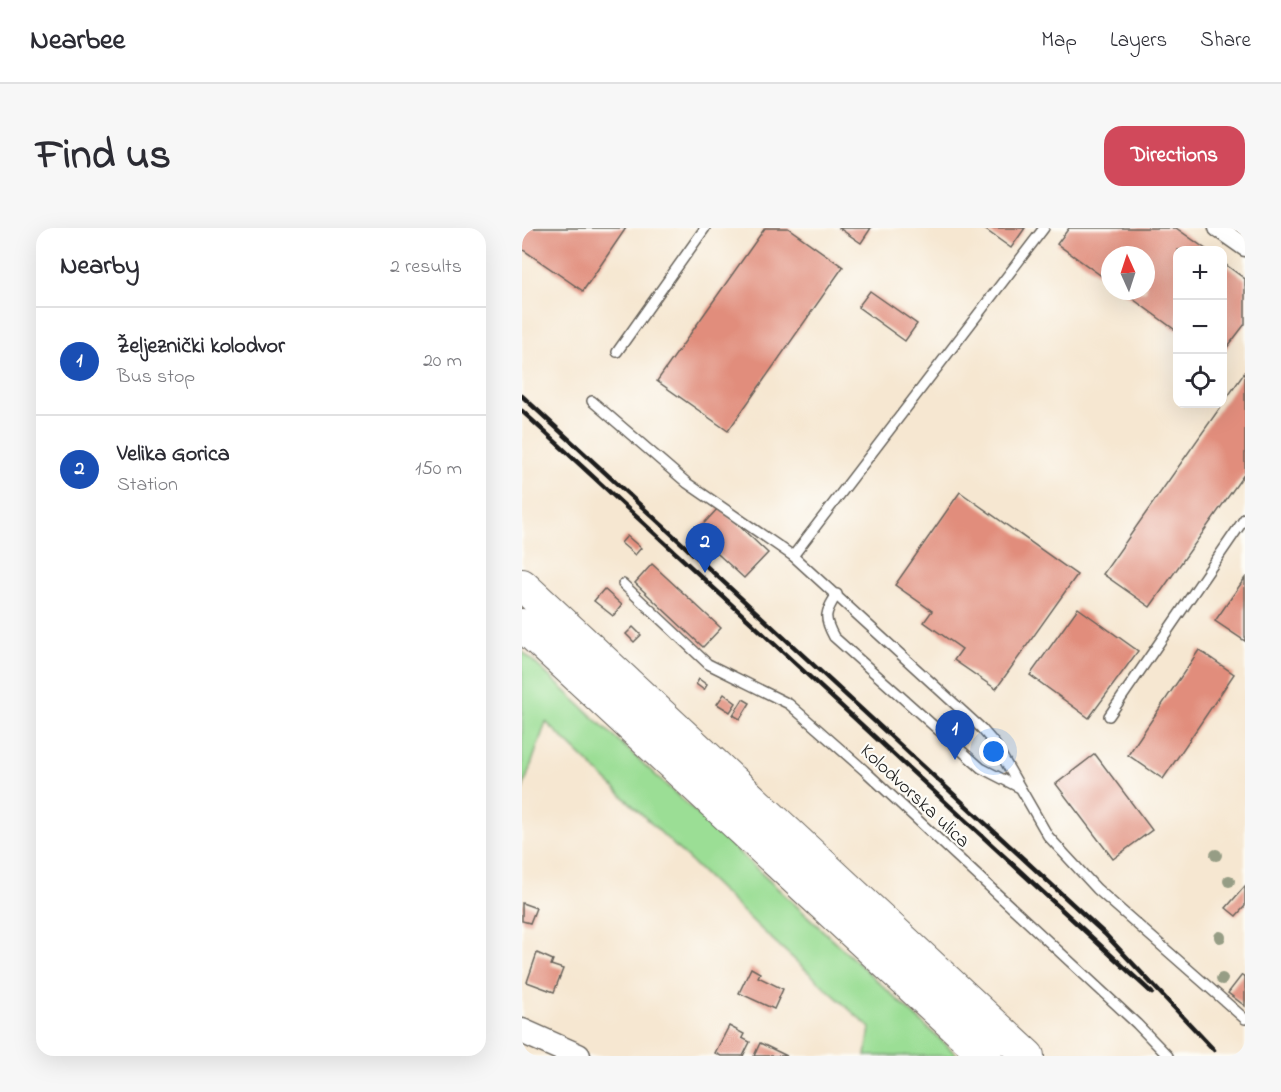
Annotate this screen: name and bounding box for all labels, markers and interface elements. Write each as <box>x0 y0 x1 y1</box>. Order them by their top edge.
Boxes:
text: Nearbee <box>30 21 125 62</box>
text: Map <box>1041 26 1077 56</box>
text: Layers <box>1110 26 1167 56</box>
text: Share <box>1200 26 1251 56</box>
text: Find us <box>36 126 171 187</box>
button: Directions <box>1104 126 1245 186</box>
north arrow <box>1101 246 1155 300</box>
map controls <box>1173 246 1227 408</box>
button: + <box>1173 246 1227 300</box>
text: Nearby <box>60 248 139 286</box>
text: 2 results <box>390 253 462 282</box>
button: − <box>1173 300 1227 354</box>
text: Željeznički kolodvor <box>117 331 285 363</box>
text: 1 <box>76 347 83 376</box>
text: 20 m <box>423 347 462 376</box>
button: locate <box>1173 354 1227 408</box>
text: Bus stop <box>117 363 195 392</box>
text: Velika Gorica <box>117 439 230 471</box>
text: 2 <box>75 455 84 484</box>
text: 150 m <box>415 455 462 484</box>
text: Station <box>117 471 178 500</box>
pin: 2 <box>686 524 724 573</box>
pin: 1 <box>936 710 974 760</box>
your location <box>979 737 1008 766</box>
street label: Kolodvorska ulica <box>853 738 976 856</box>

